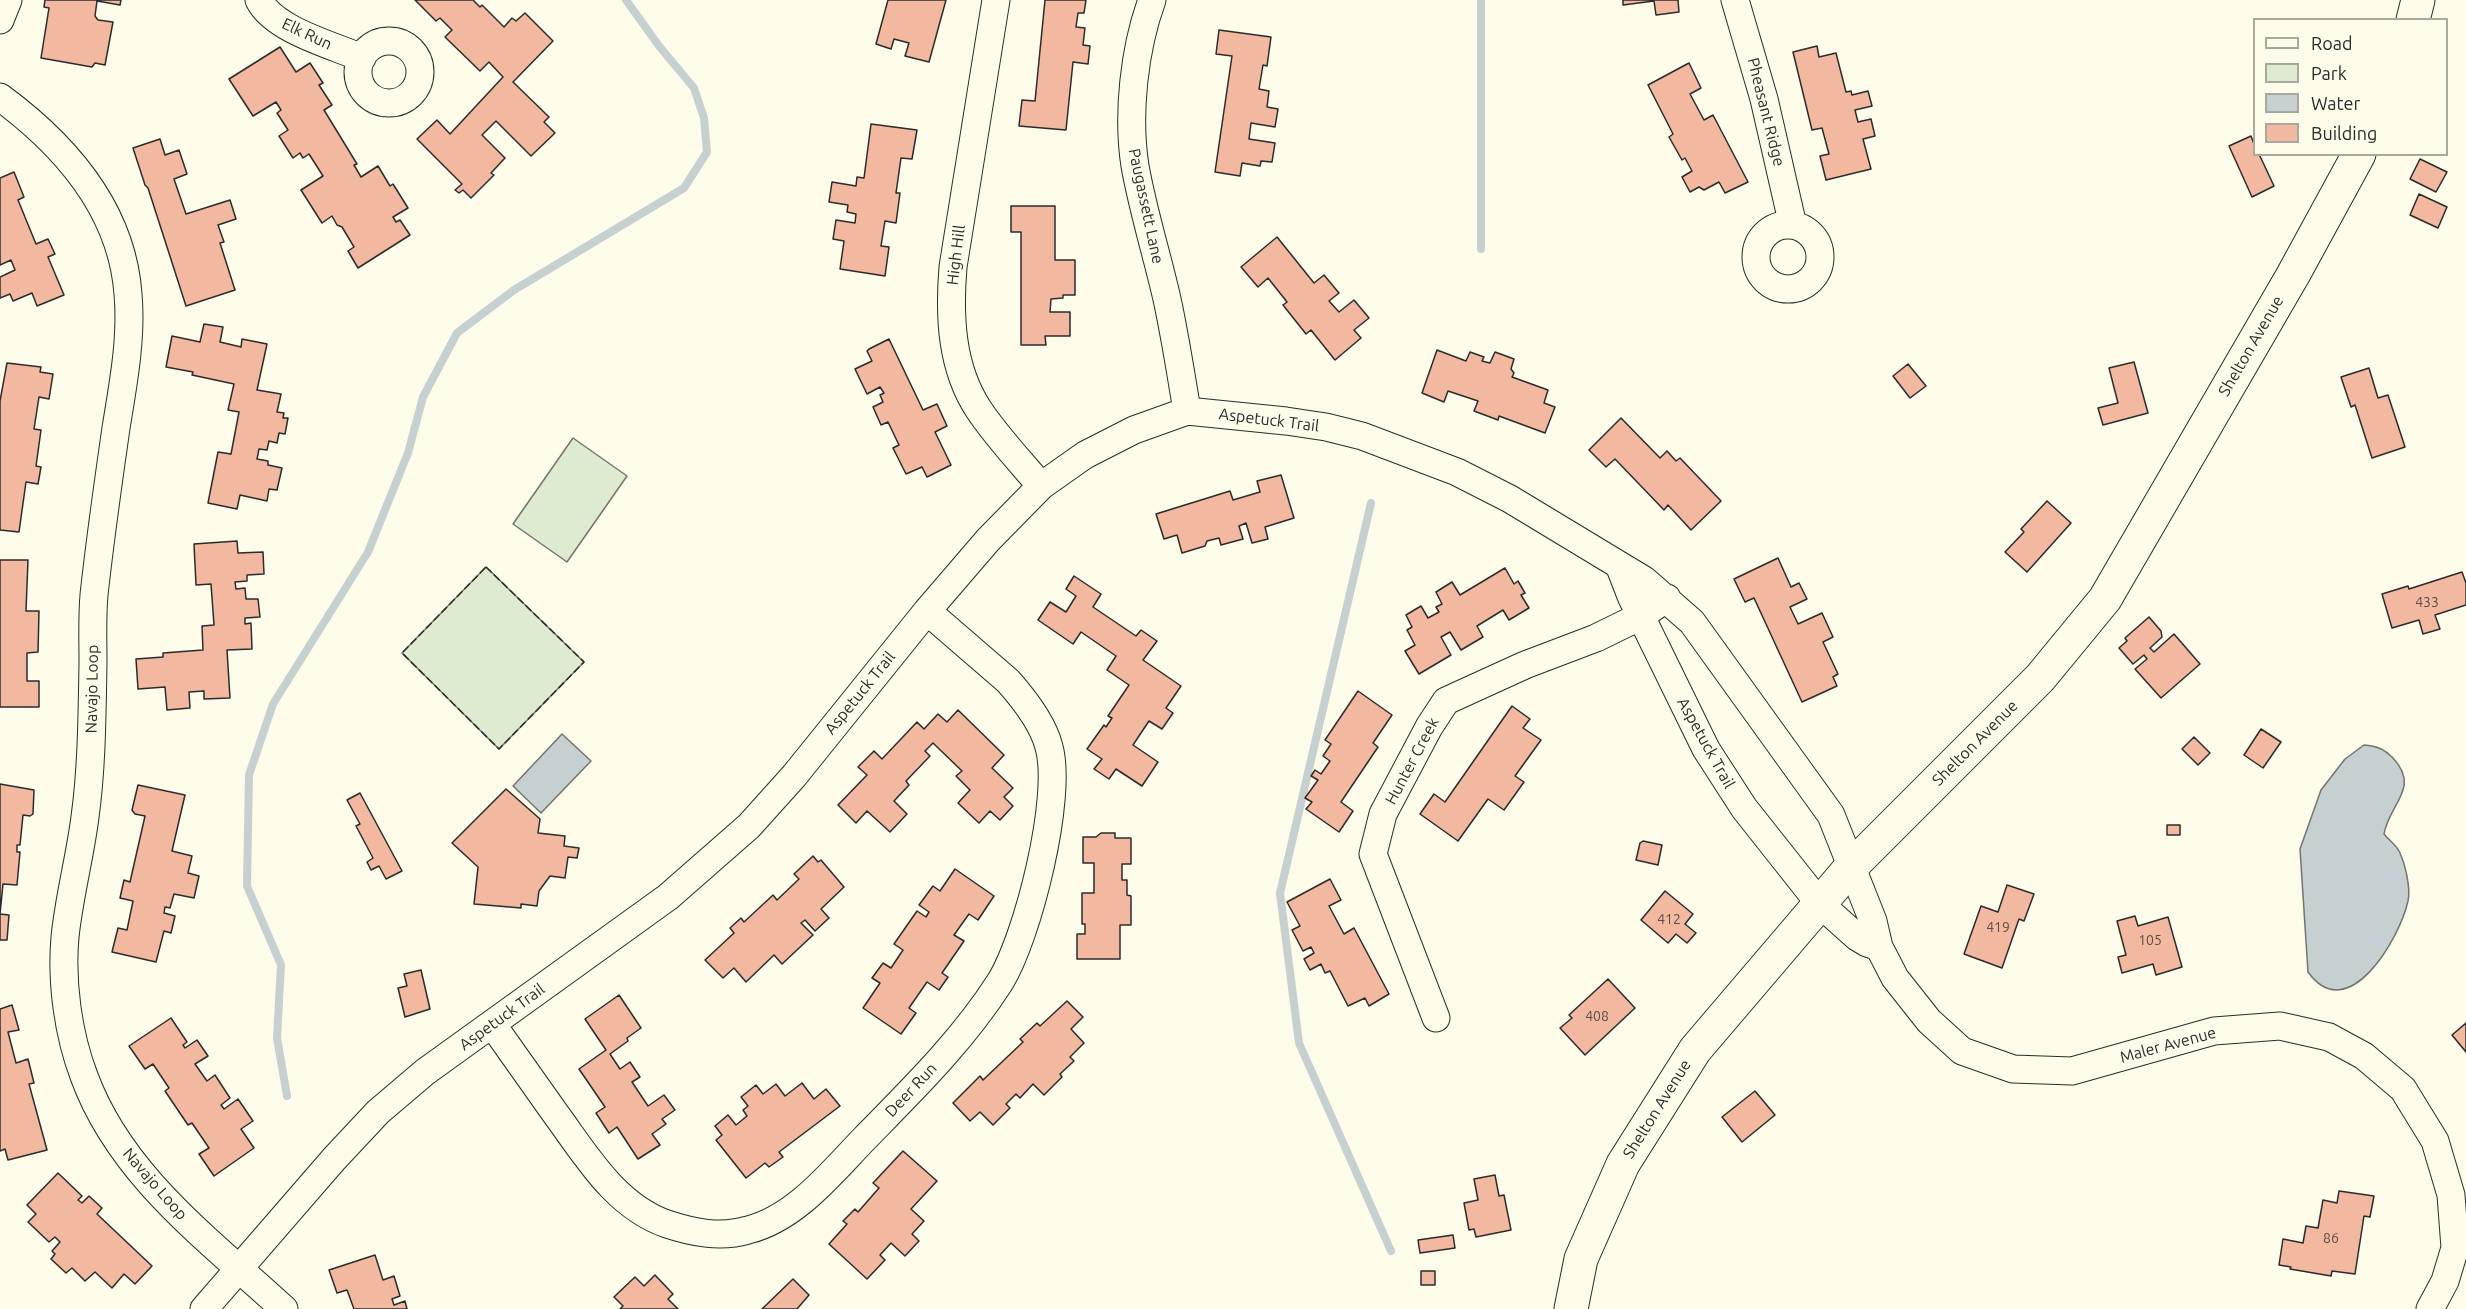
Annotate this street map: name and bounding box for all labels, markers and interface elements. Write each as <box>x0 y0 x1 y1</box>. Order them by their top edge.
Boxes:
street label: Elk Run <box>279 14 335 54</box>
legend <box>2253 18 2448 156</box>
text: Road <box>2311 33 2353 53</box>
street label: Pheasant Ridge <box>1743 56 1789 168</box>
text: Park <box>2311 63 2347 83</box>
text: Water <box>2311 93 2360 113</box>
text: Building <box>2311 123 2377 143</box>
street label: Paugassett Lane <box>1124 147 1168 265</box>
street label: High Hill <box>943 224 969 286</box>
street label: Shelton Avenue <box>2214 292 2288 400</box>
street label: Aspetuck Trail <box>1218 404 1320 436</box>
house number: 433 <box>2415 594 2439 610</box>
street label: Navajo Loop <box>82 644 102 734</box>
street label: Aspetuck Trail <box>821 648 899 738</box>
street label: Aspetuck Trail <box>1673 694 1739 792</box>
street label: Shelton Avenue <box>1928 696 2022 790</box>
street label: Hunter Creek <box>1381 714 1443 808</box>
house number: 412 <box>1657 911 1681 927</box>
house number: 419 <box>1986 919 2010 935</box>
house number: 105 <box>2138 932 2162 948</box>
street label: Aspetuck Trail <box>455 980 549 1054</box>
house number: 408 <box>1585 1008 1609 1024</box>
street label: Maler Avenue <box>2118 1023 2218 1067</box>
street label: Shelton Avenue <box>1619 1056 1695 1162</box>
street label: Deer Run <box>881 1059 941 1121</box>
street label: Navajo Loop <box>119 1144 191 1224</box>
house number: 86 <box>2323 1230 2339 1246</box>

